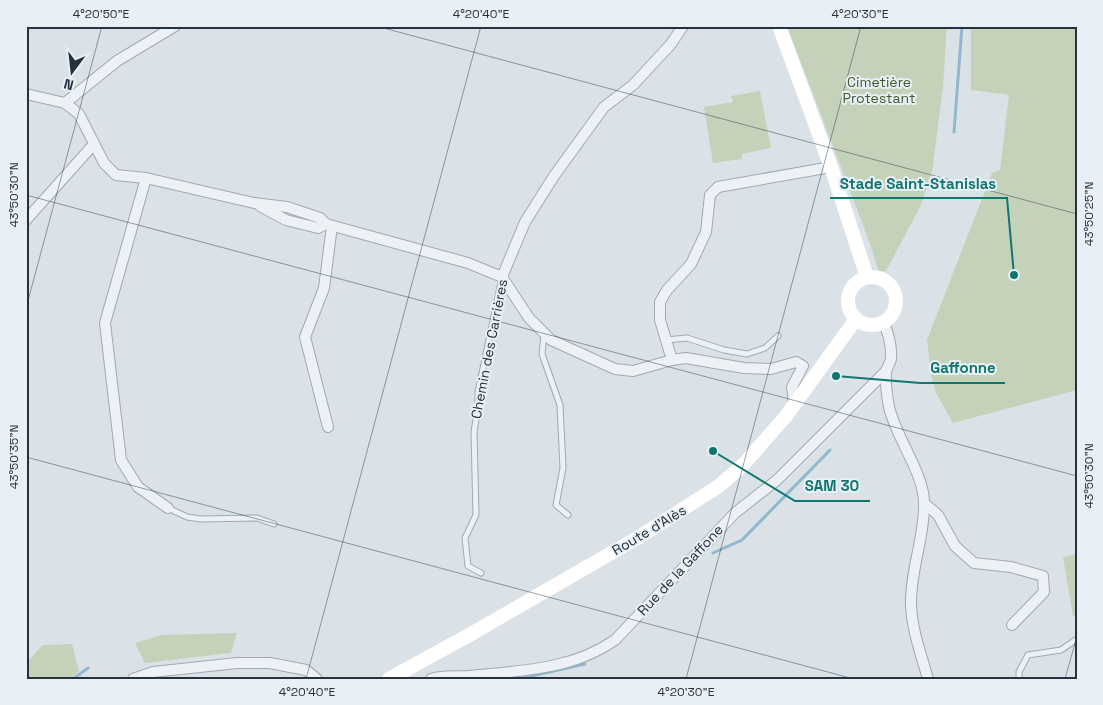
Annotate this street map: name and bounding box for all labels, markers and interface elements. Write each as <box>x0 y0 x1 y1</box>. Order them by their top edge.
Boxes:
text: 4°20'50"E <box>73 6 130 22</box>
text: 4°20'40"E <box>453 6 510 22</box>
text: 4°20'30"E <box>832 6 889 22</box>
north arrow <box>48 48 98 98</box>
park label: Cimetière Protestant <box>843 73 915 107</box>
text: N <box>62 75 76 94</box>
text: 43°50'30"N <box>6 162 22 228</box>
callout: Stade Saint-Stanislas <box>830 168 1007 198</box>
text: Stade Saint-Stanislas <box>840 174 996 193</box>
text: 43°50'25"N <box>1081 182 1097 246</box>
street label: Chemin des Carrières <box>467 278 511 420</box>
callout: Gaffonne <box>920 353 1005 383</box>
text: Gaffonne <box>930 358 996 377</box>
text: 43°50'35"N <box>6 425 22 489</box>
text: 43°50'30"N <box>1081 443 1097 509</box>
callout: SAM 30 <box>795 471 870 501</box>
text: SAM 30 <box>805 476 859 495</box>
street label: Route d'Alès <box>609 501 689 559</box>
street label: Rue de la Gaffone <box>633 521 727 619</box>
text: 4°20'40"E <box>279 684 336 700</box>
text: 4°20'30"E <box>658 684 715 700</box>

